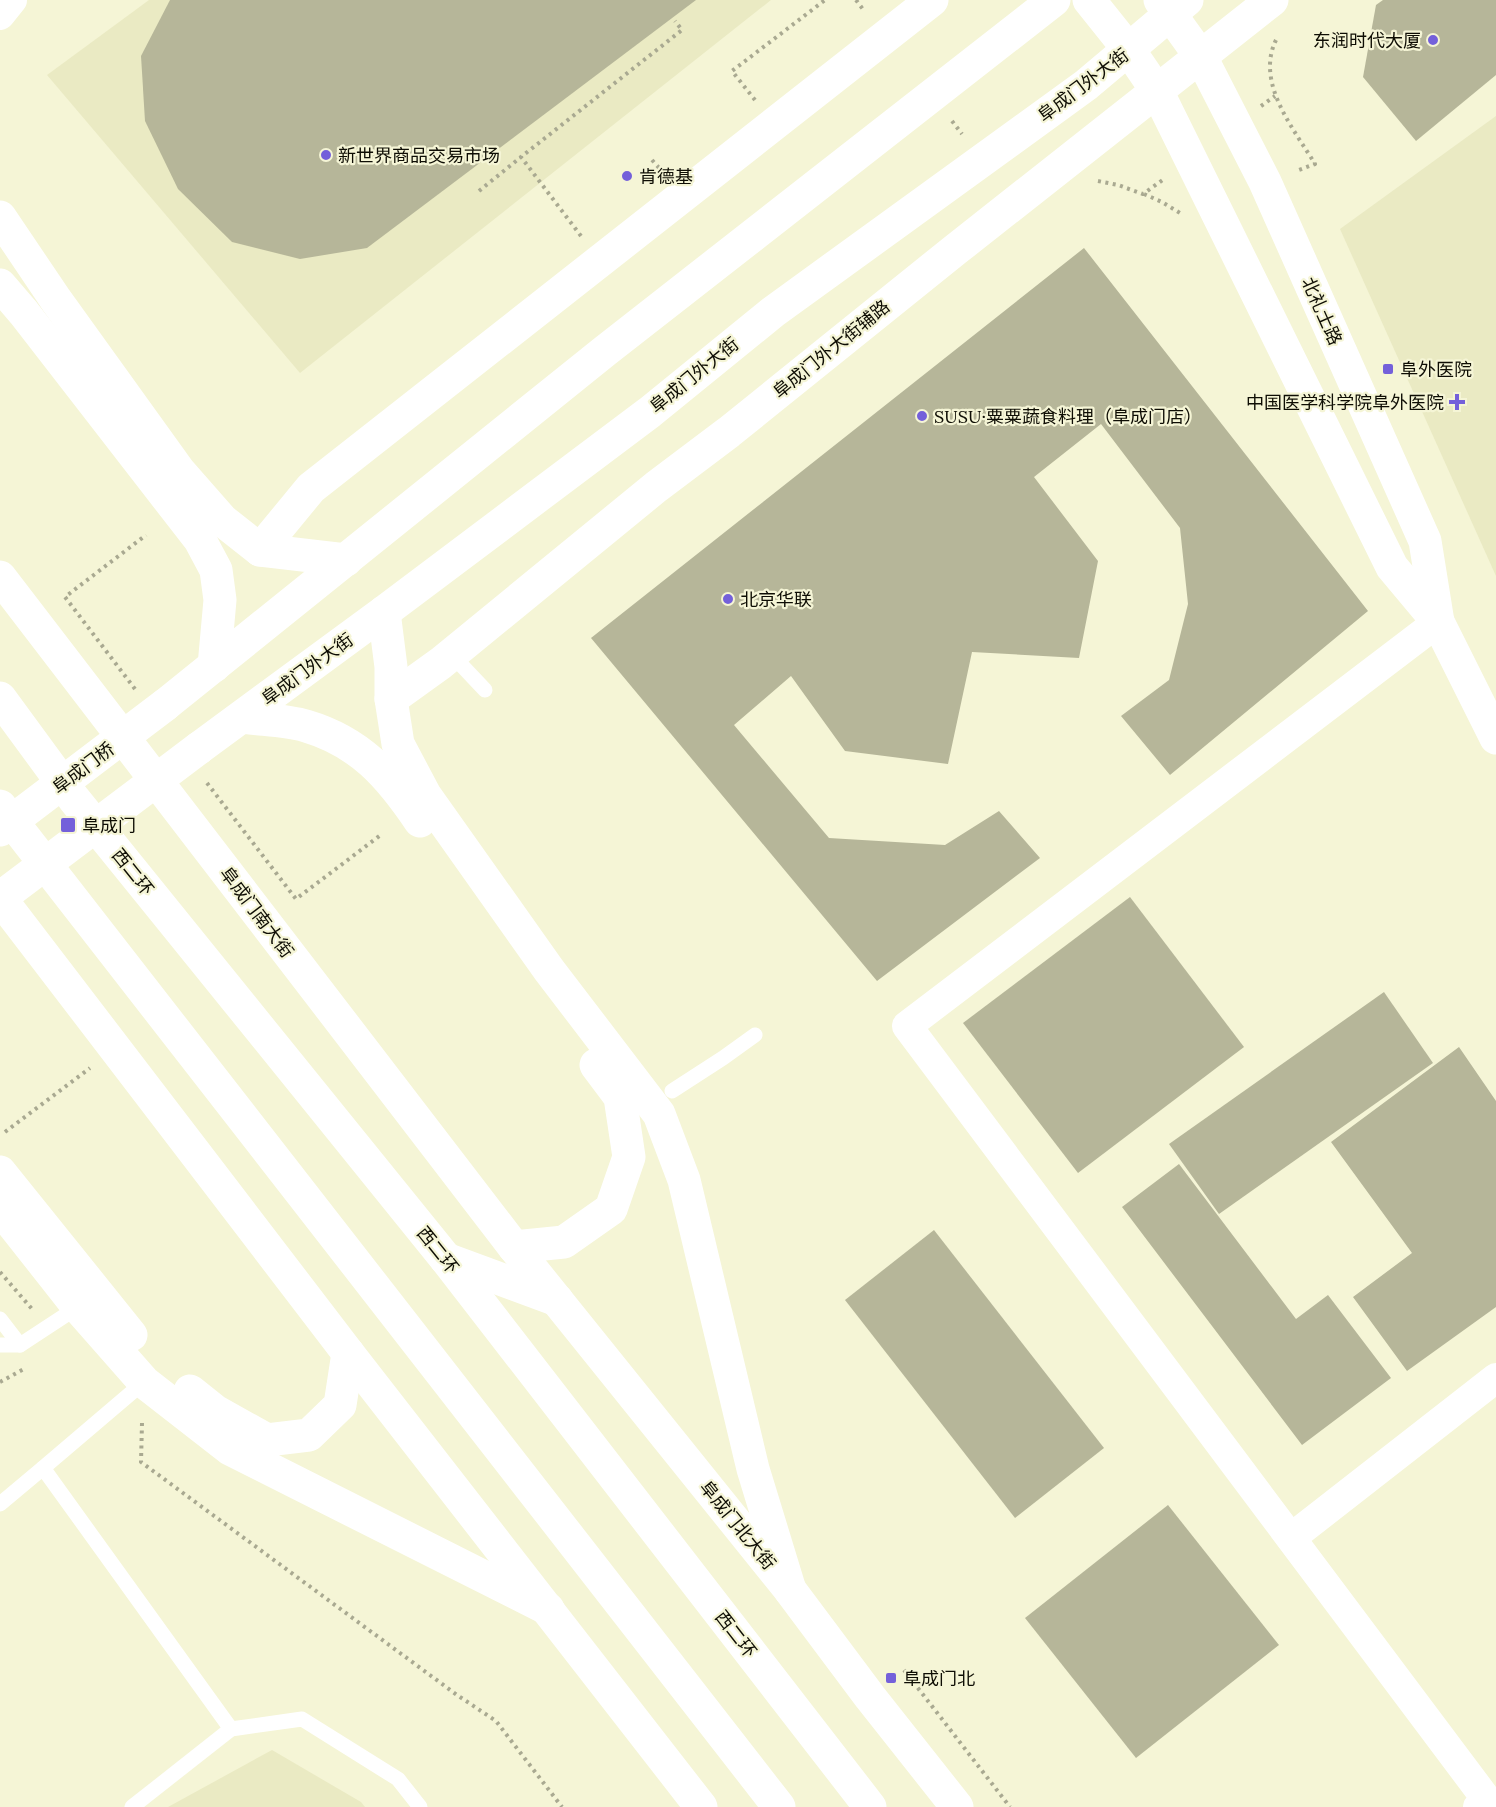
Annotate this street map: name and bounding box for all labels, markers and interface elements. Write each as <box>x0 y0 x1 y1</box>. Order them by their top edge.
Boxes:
place label: 东润时代大厦 <box>1313 29 1421 52</box>
marker: 东润时代大厦 <box>1426 33 1440 47</box>
street label: 阜成门外大街 <box>1033 43 1133 127</box>
place label: 新世界商品交易市场 <box>338 144 500 167</box>
marker: 新世界商品交易市场 <box>319 148 333 162</box>
place label: 肯德基 <box>639 165 693 188</box>
marker: 肯德基 <box>620 169 634 183</box>
street label: 北礼士路 <box>1297 273 1347 349</box>
street label: 阜成门外大街辅路 <box>768 295 894 403</box>
street label: 阜成门外大街 <box>645 332 743 418</box>
place label: 阜外医院 <box>1400 358 1472 381</box>
marker: 阜外医院 <box>1381 362 1395 376</box>
place label: 中国医学科学院阜外医院 <box>1246 391 1444 414</box>
marker: 中国医学科学院阜外医院 <box>1448 393 1466 411</box>
place label: SUSU·粟粟蔬食料理（阜成门店） <box>934 405 1202 428</box>
marker: SUSU·粟粟蔬食料理（阜成门店） <box>915 409 929 423</box>
place label: 北京华联 <box>740 588 812 611</box>
marker: 北京华联 <box>721 592 735 606</box>
street label: 阜成门外大街 <box>257 628 357 710</box>
street label: 阜成门桥 <box>47 737 119 799</box>
place label: 阜成门 <box>82 814 136 837</box>
marker: 阜成门 <box>59 816 77 834</box>
street label: 西二环 <box>107 844 159 900</box>
street label: 阜成门南大街 <box>215 862 299 962</box>
street label: 西二环 <box>412 1222 464 1278</box>
street label: 阜成门北大街 <box>695 1476 781 1574</box>
street label: 西二环 <box>710 1606 762 1662</box>
place label: 阜成门北 <box>903 1667 975 1690</box>
marker: 阜成门北 <box>884 1671 898 1685</box>

